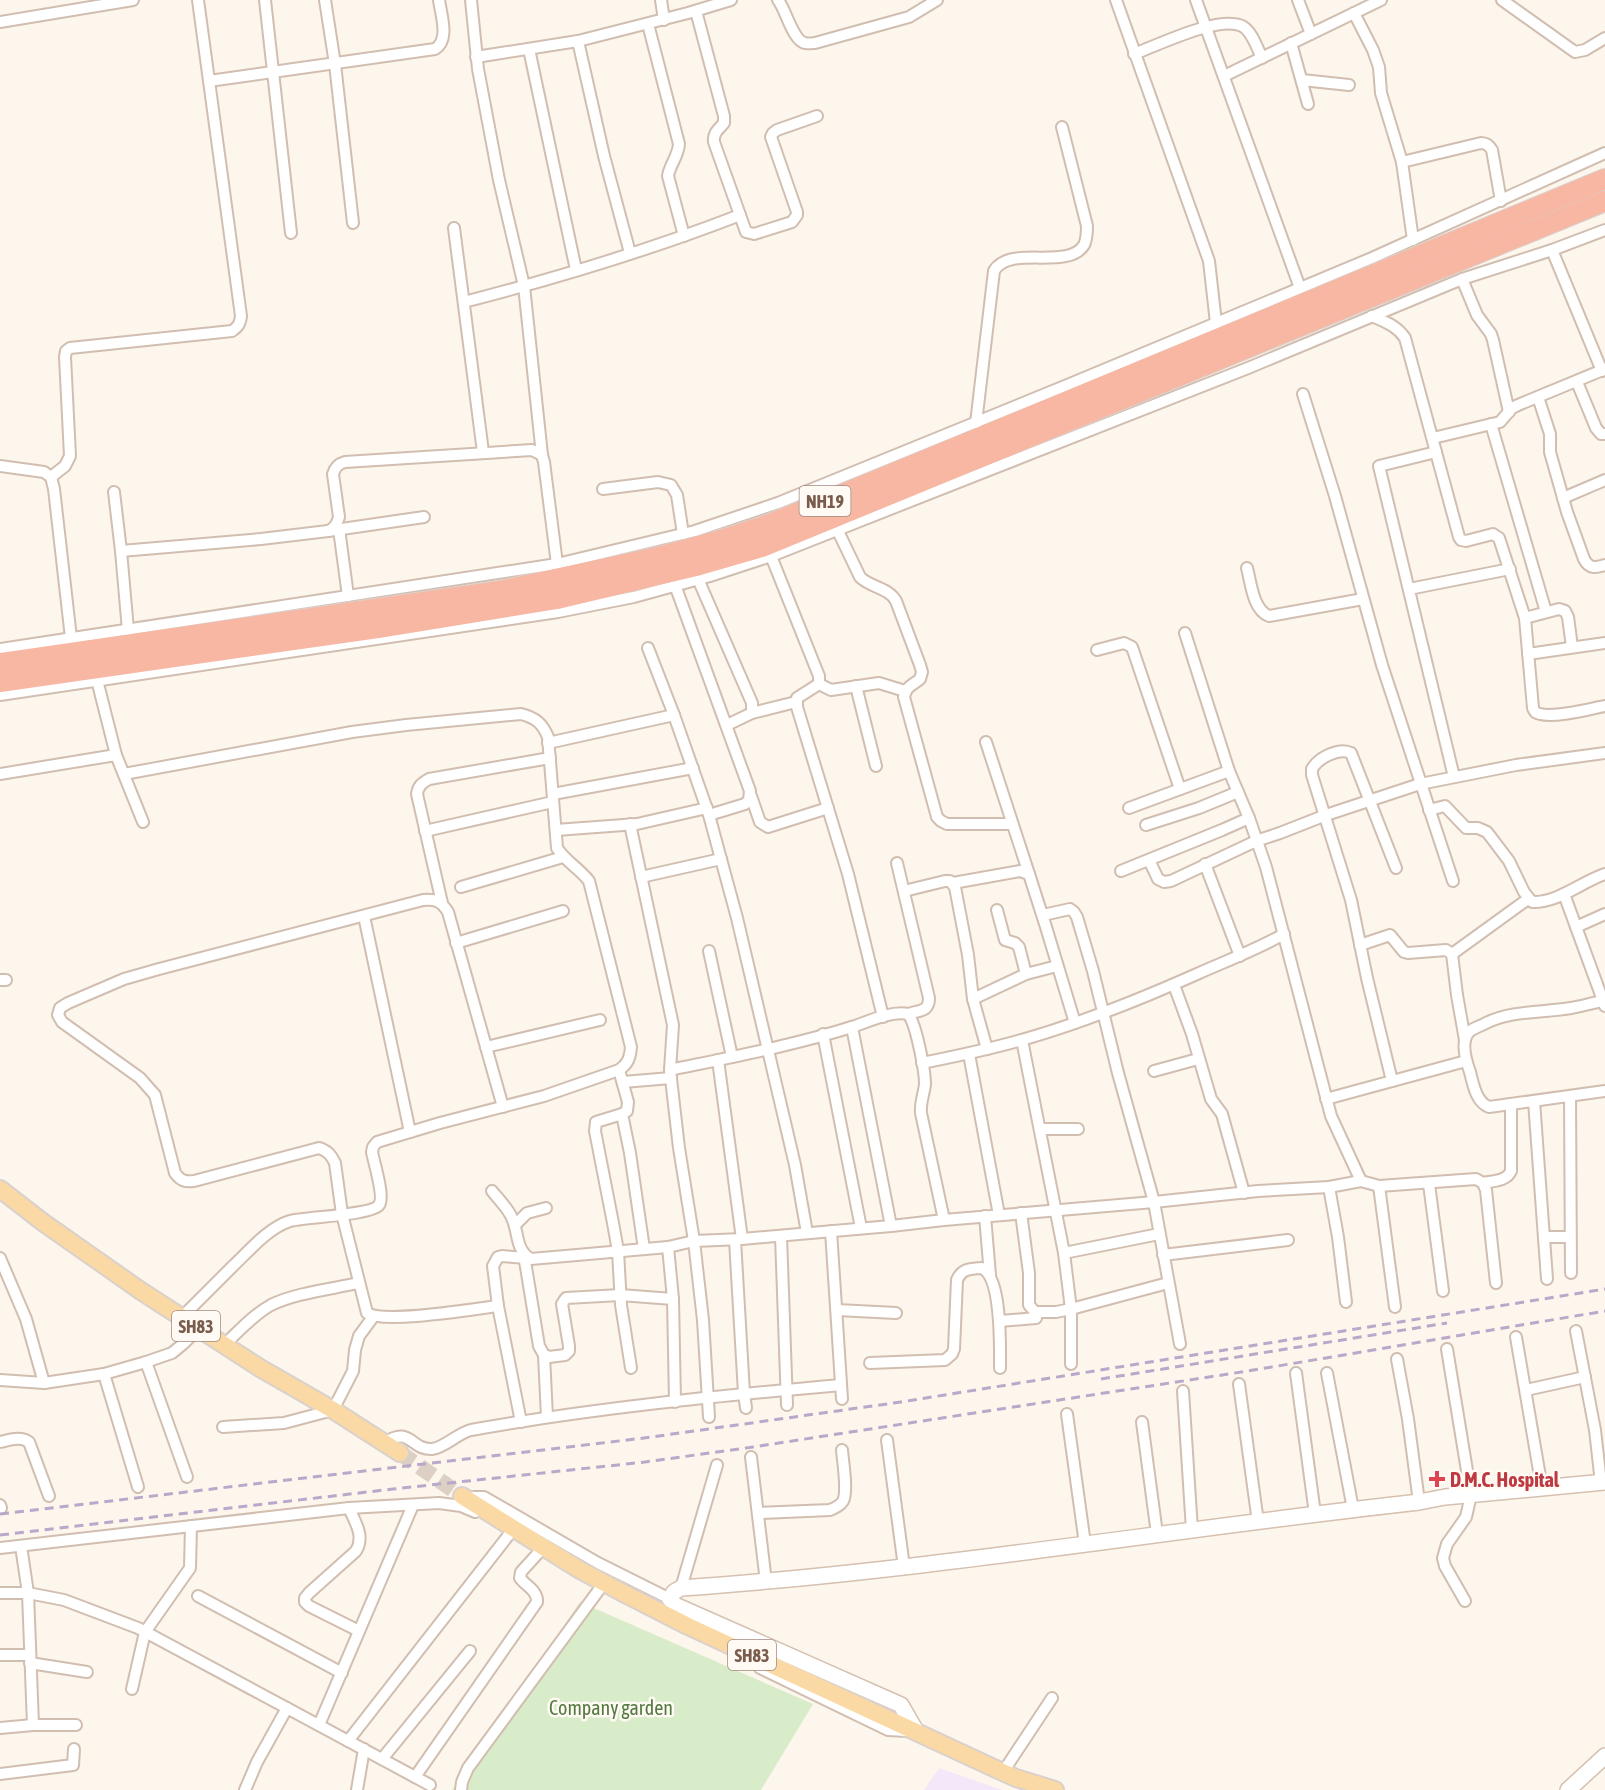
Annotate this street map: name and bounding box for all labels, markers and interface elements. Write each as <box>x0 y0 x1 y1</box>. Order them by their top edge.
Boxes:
road number: NH19 <box>800 486 850 516</box>
road number: SH83 <box>172 1311 220 1341</box>
place label: D.M.C. Hospital <box>1450 1468 1560 1491</box>
marker: D.M.C. Hospital <box>1428 1470 1446 1488</box>
road number: SH83 <box>728 1640 776 1670</box>
park label: Company garden <box>549 1696 673 1719</box>

